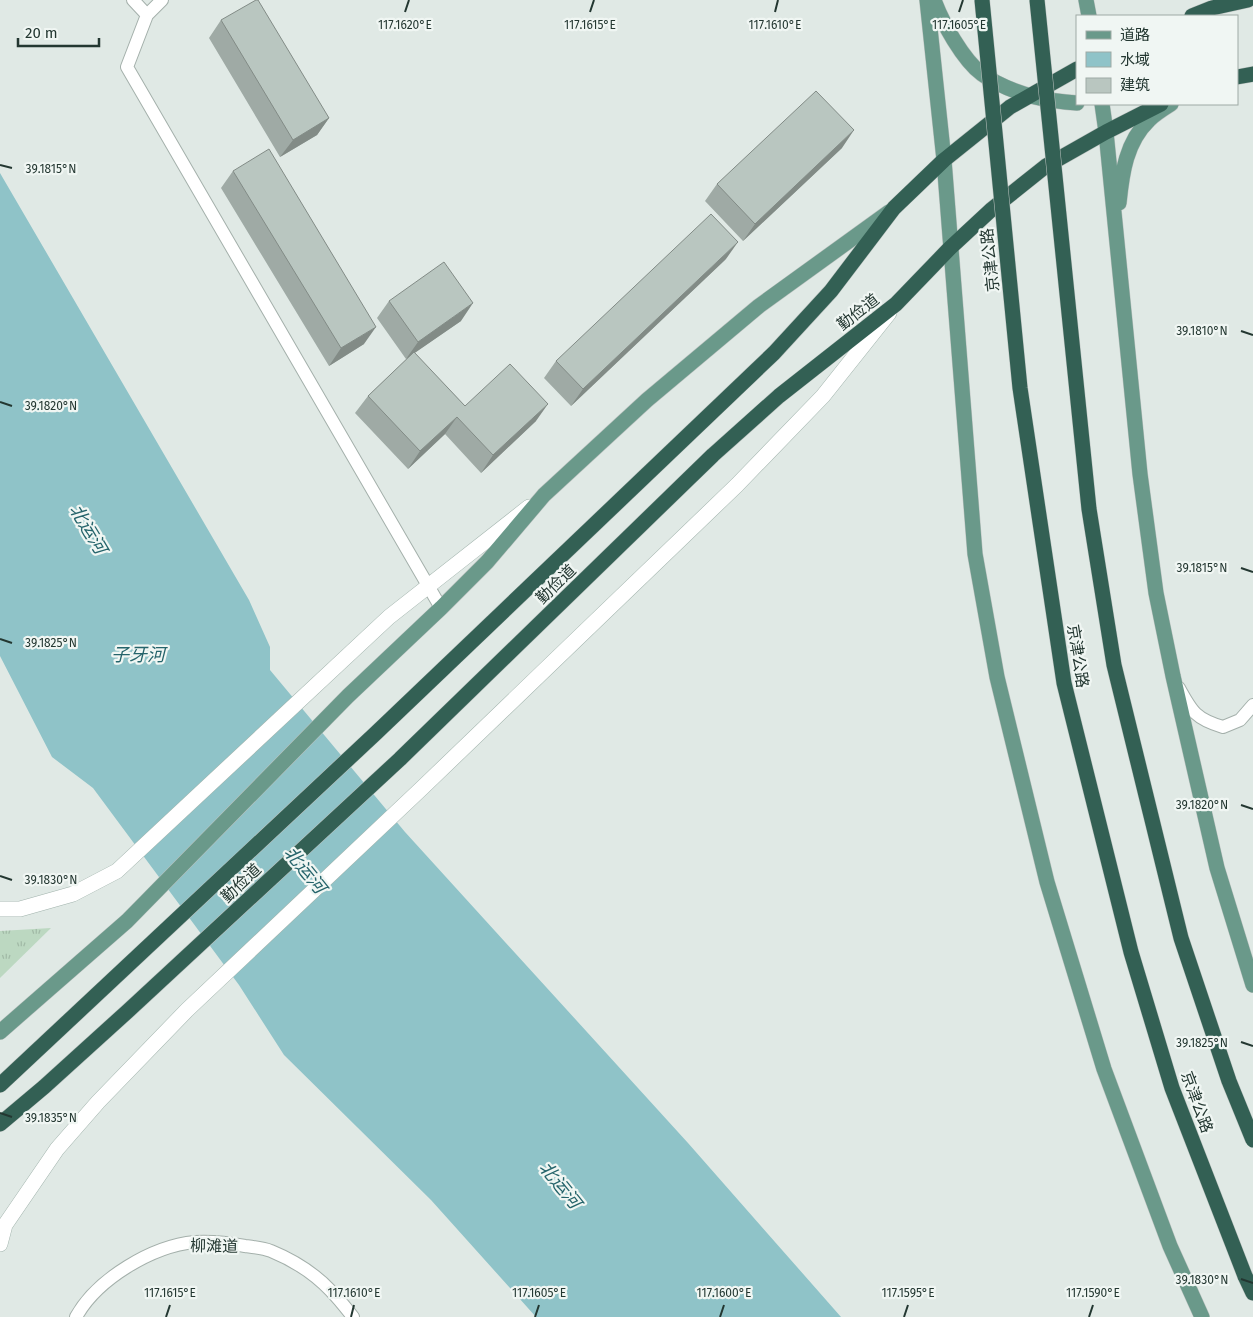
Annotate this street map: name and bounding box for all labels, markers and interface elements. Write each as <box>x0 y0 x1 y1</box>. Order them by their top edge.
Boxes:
scale bar <box>18 15 99 47</box>
legend <box>1076 15 1238 105</box>
text: 117.1620°E <box>378 18 432 32</box>
text: 117.1615°E <box>564 18 616 32</box>
text: 117.1610°E <box>749 18 801 32</box>
text: 117.1605°E <box>932 18 986 32</box>
text: 20 m <box>25 24 58 42</box>
text: 道路 <box>1120 26 1150 44</box>
text: 水域 <box>1120 51 1150 69</box>
text: 建筑 <box>1120 76 1150 94</box>
text: 39.1815°N <box>26 162 76 176</box>
street label: 京津公路 <box>977 227 1003 293</box>
street label: 勤俭道 <box>833 290 883 334</box>
text: 39.1810°N <box>1176 324 1228 338</box>
text: 39.1820°N <box>25 399 77 413</box>
water label: 北运河 <box>65 500 113 560</box>
street label: 勤俭道 <box>532 560 580 608</box>
text: 39.1815°N <box>1177 561 1227 575</box>
street label: 京津公路 <box>1064 623 1092 689</box>
text: 39.1825°N <box>25 636 77 650</box>
water label: 子牙河 <box>111 644 168 666</box>
text: 39.1820°N <box>1176 798 1228 812</box>
water label: 北运河 <box>279 842 332 900</box>
street label: 勤俭道 <box>217 860 265 906</box>
text: 39.1830°N <box>25 873 77 887</box>
text: 39.1825°N <box>1176 1036 1228 1050</box>
street label: 京津公路 <box>1177 1069 1217 1135</box>
text: 39.1835°N <box>25 1111 77 1125</box>
water label: 北运河 <box>534 1157 587 1215</box>
street label: 柳滩道 <box>190 1236 238 1256</box>
text: 39.1830°N <box>1176 1273 1228 1287</box>
text: 117.1615°E <box>144 1286 196 1300</box>
text: 117.1610°E <box>328 1286 380 1300</box>
text: 117.1605°E <box>512 1286 566 1300</box>
text: 117.1600°E <box>697 1286 751 1300</box>
text: 117.1595°E <box>881 1286 935 1300</box>
text: 117.1590°E <box>1066 1286 1120 1300</box>

